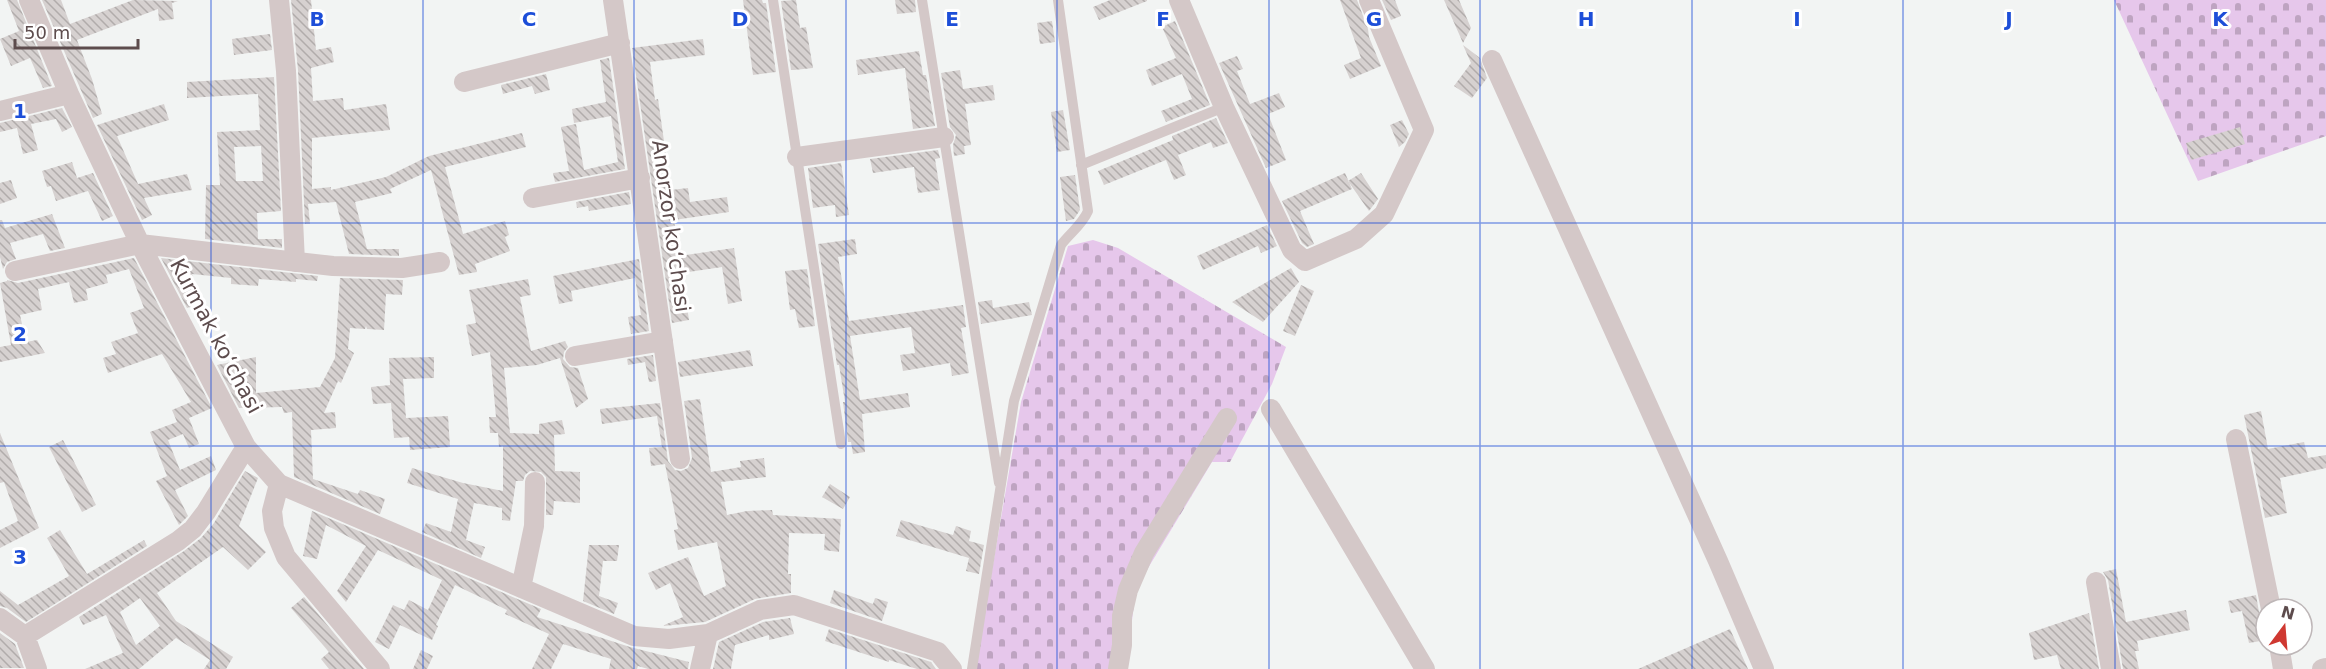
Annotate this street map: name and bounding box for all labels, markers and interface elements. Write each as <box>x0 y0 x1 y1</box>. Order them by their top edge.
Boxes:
text: B <box>309 7 325 31</box>
text: C <box>522 7 536 31</box>
text: D <box>732 7 748 31</box>
text: E <box>945 7 959 31</box>
text: F <box>1156 7 1170 31</box>
text: G <box>1366 7 1382 31</box>
text: H <box>1578 7 1594 31</box>
text: I <box>1793 7 1801 31</box>
text: J <box>2003 7 2013 31</box>
text: K <box>2212 7 2229 31</box>
scale bar <box>15 12 138 50</box>
text: 50 m <box>24 22 70 43</box>
text: 1 <box>13 99 27 123</box>
street label: Anorzor koʻchasi <box>647 138 695 314</box>
street label: Kurmak koʻchasi <box>165 254 267 418</box>
text: 2 <box>13 322 27 346</box>
text: 3 <box>13 545 27 569</box>
north arrow <box>2254 597 2314 657</box>
text: N <box>2279 602 2297 624</box>

